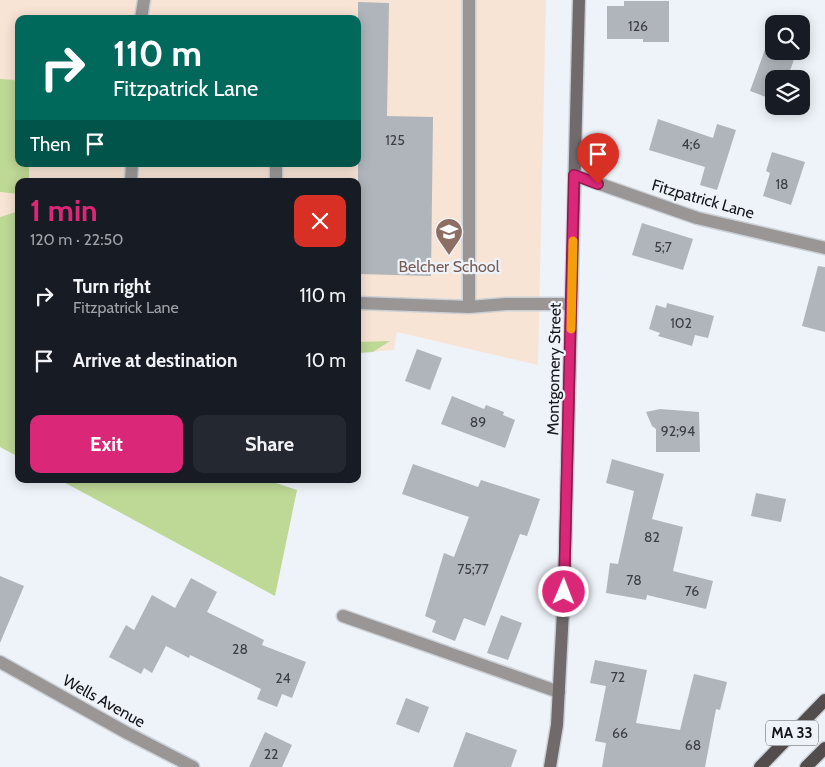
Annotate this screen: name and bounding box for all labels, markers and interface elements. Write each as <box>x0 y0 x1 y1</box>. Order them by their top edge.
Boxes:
map controls <box>765 15 810 115</box>
button: search <box>765 15 810 60</box>
house number: 126 <box>628 17 648 35</box>
text: 110 m <box>113 32 202 75</box>
icon: right <box>30 35 95 100</box>
button: layers <box>765 70 810 115</box>
text: Fitzpatrick Lane <box>113 75 258 102</box>
icon: arrive <box>81 130 109 158</box>
house number: 125 <box>385 131 405 149</box>
text: Then <box>30 133 71 156</box>
pin <box>577 133 619 184</box>
house number: 4;6 <box>681 135 701 153</box>
icon: arrive <box>584 140 612 168</box>
street label: Fitzpatrick Lane <box>650 175 756 223</box>
house number: 18 <box>775 175 789 193</box>
text: 1 min <box>30 192 98 229</box>
button: close <box>294 195 346 247</box>
school or university icon: Belcher School <box>434 217 464 256</box>
text: 120 m · 22:50 <box>30 230 123 249</box>
house number: 5;7 <box>654 238 672 256</box>
place label: Belcher School <box>399 257 500 276</box>
text: Turn right <box>73 275 151 298</box>
icon: right <box>30 282 58 310</box>
text: 110 m <box>299 284 346 307</box>
text: Fitzpatrick Lane <box>73 298 179 317</box>
street label: Montgomery Street <box>543 302 565 435</box>
house number: 102 <box>670 314 692 332</box>
icon: arrive <box>30 347 58 375</box>
text: Arrive at destination <box>73 349 237 372</box>
text: 10 m <box>306 349 346 372</box>
house number: 89 <box>470 413 486 431</box>
button: Exit <box>30 415 183 473</box>
button: Share <box>193 415 346 473</box>
house number: 92;94 <box>661 422 695 440</box>
house number: 82 <box>644 528 660 546</box>
house number: 75;77 <box>457 560 489 578</box>
position arrow <box>537 565 589 617</box>
house number: 78 <box>626 571 642 589</box>
house number: 76 <box>685 582 699 600</box>
house number: 28 <box>232 640 248 658</box>
house number: 72 <box>611 668 625 686</box>
house number: 24 <box>275 669 291 687</box>
street label: Wells Avenue <box>60 671 148 731</box>
road number: MA 33 <box>766 720 818 746</box>
house number: 66 <box>612 724 628 742</box>
house number: 68 <box>685 736 701 754</box>
house number: 22 <box>264 745 278 763</box>

